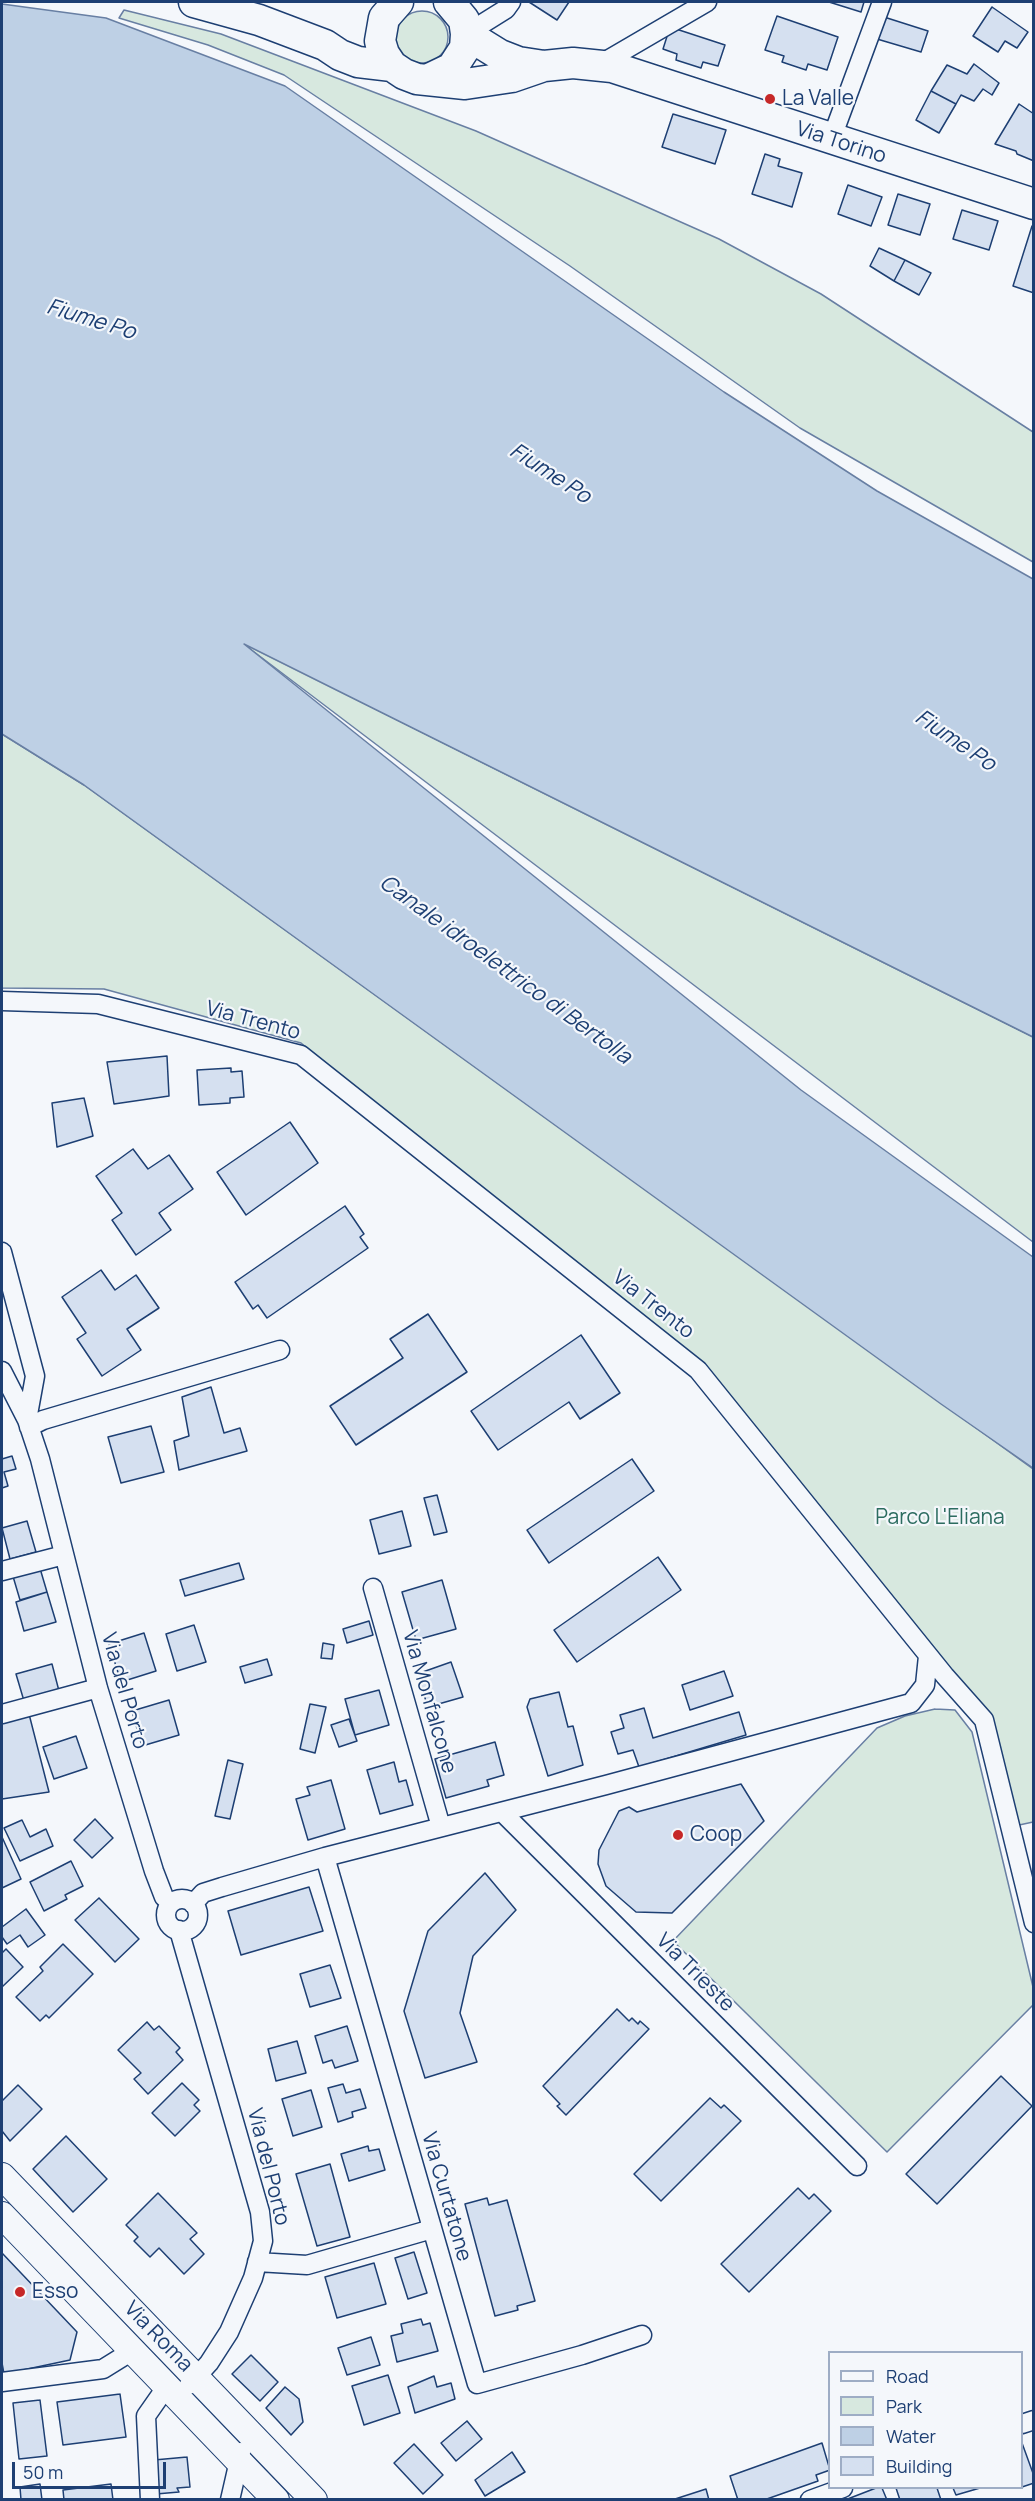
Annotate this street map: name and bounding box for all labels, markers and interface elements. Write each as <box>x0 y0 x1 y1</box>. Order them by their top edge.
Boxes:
place label: La Valle <box>782 86 854 112</box>
marker: La Valle <box>763 92 777 106</box>
street label: Via Torino <box>793 117 889 169</box>
water label: Fiume Po <box>43 294 139 346</box>
water label: Fiume Po <box>505 438 595 510</box>
water label: Fiume Po <box>910 705 1000 777</box>
water label: Canale idroelettrico di Bertolla <box>374 870 636 1070</box>
street label: Via Trento <box>203 996 303 1046</box>
street label: Via Trento <box>607 1265 699 1345</box>
park label: Parco L'Eliana <box>875 1505 1005 1531</box>
street label: Via Monfalcone <box>397 1628 461 1776</box>
street label: Via del Porto <box>95 1630 153 1752</box>
place label: Coop <box>690 1822 742 1848</box>
marker: Coop <box>671 1828 685 1842</box>
street label: Via Trieste <box>651 1929 739 2017</box>
street label: Via del Porto <box>241 2106 295 2228</box>
street label: Via Curtatone <box>416 2129 476 2265</box>
place label: Esso <box>32 2279 78 2305</box>
marker: Esso <box>13 2285 27 2299</box>
street label: Via Roma <box>118 2297 198 2377</box>
legend <box>828 2351 1023 2489</box>
text: Road <box>886 2364 929 2388</box>
text: Park <box>886 2394 922 2418</box>
text: Water <box>886 2424 936 2448</box>
scale bar <box>15 2450 170 2488</box>
text: Building <box>886 2454 952 2478</box>
text: 50 m <box>23 2460 63 2484</box>

